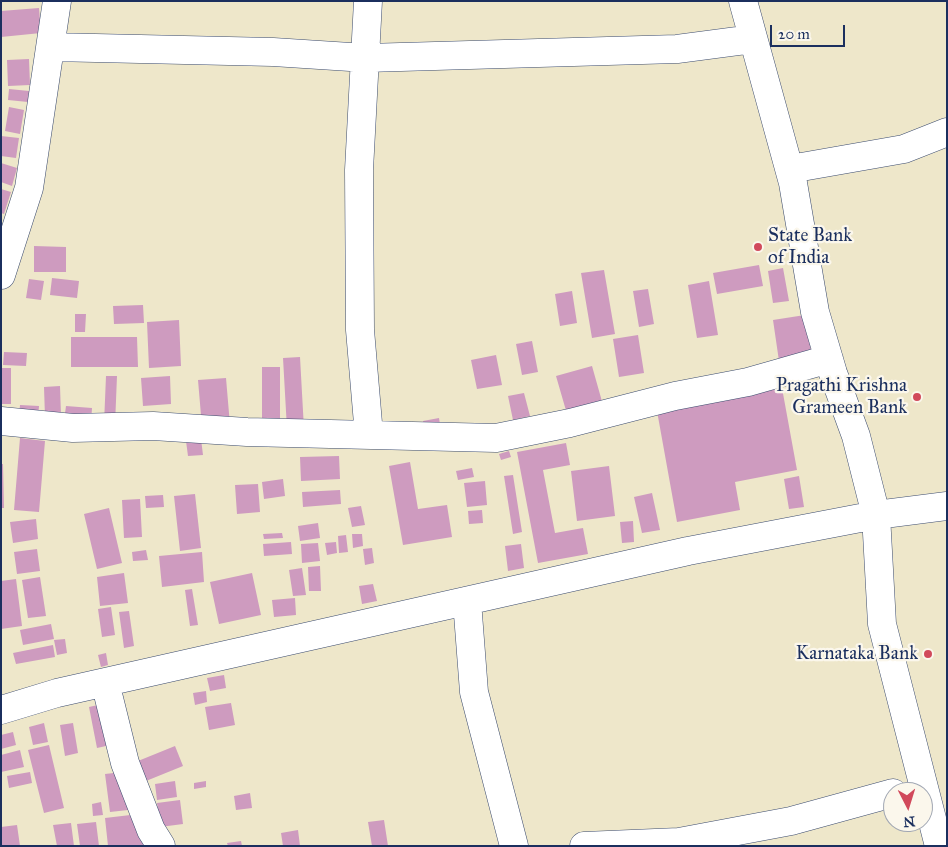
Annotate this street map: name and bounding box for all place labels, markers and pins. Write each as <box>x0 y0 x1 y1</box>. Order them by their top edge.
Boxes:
place label: State Bank of India <box>768 225 852 269</box>
marker: State Bank of India <box>752 241 764 253</box>
place label: Pragathi Krishna Grameen Bank <box>776 375 907 419</box>
marker: Pragathi Krishna Grameen Bank <box>911 391 923 403</box>
place label: Karnataka Bank <box>796 643 918 665</box>
marker: Karnataka Bank <box>922 648 934 660</box>

